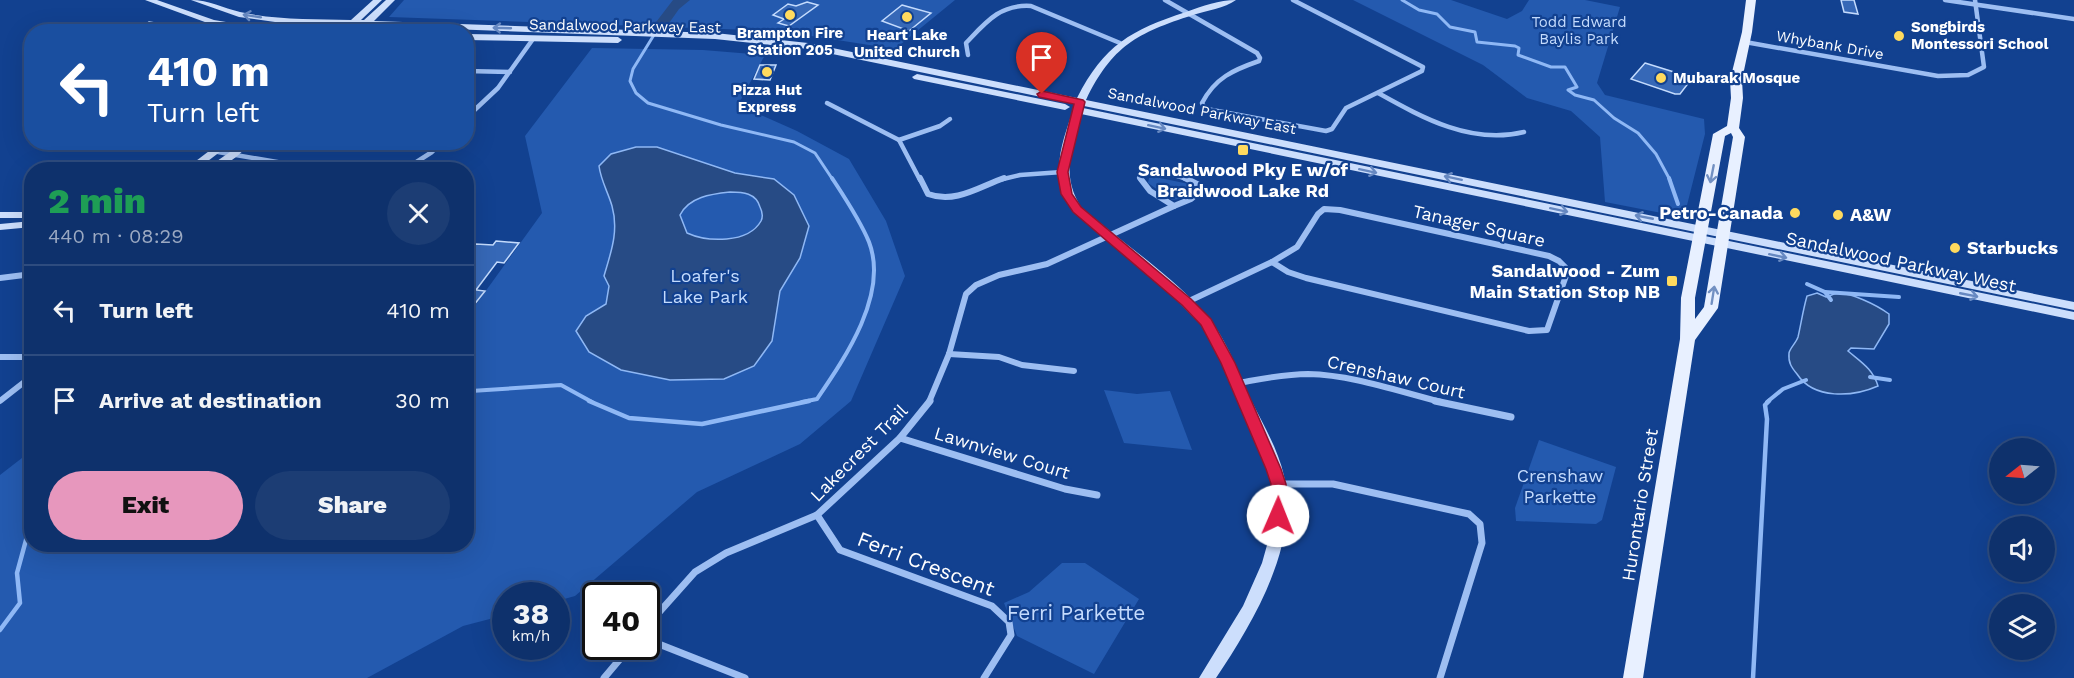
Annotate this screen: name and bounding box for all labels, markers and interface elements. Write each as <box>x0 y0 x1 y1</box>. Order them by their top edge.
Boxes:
marker: Brampton Fire Station 205 <box>783 8 797 22</box>
one-way arrow <box>242 10 262 21</box>
marker: Heart Lake United Church <box>900 10 914 24</box>
park label: Todd Edward Baylis Park <box>1531 13 1627 48</box>
street label: Sandalwood Parkway East <box>529 15 722 37</box>
place label: Songbirds Montessori School <box>1911 18 2049 53</box>
one-way arrow <box>493 22 513 34</box>
place label: Brampton Fire Station 205 <box>737 24 844 59</box>
place label: Heart Lake United Church <box>854 26 960 61</box>
street label: Whybank Drive <box>1775 27 1885 63</box>
marker: Songbirds Montessori School <box>1892 29 1906 43</box>
pin <box>1016 32 1067 94</box>
icon: arrive <box>1025 41 1058 74</box>
text: 410 m <box>147 47 270 96</box>
icon: left <box>48 48 126 126</box>
marker: Pizza Hut Express <box>760 65 774 79</box>
place label: Mubarak Mosque <box>1673 69 1801 87</box>
marker: Mubarak Mosque <box>1654 71 1668 85</box>
place label: Pizza Hut Express <box>732 81 802 116</box>
street label: Sandalwood Parkway East <box>1106 84 1299 138</box>
text: Turn left <box>147 97 259 129</box>
one-way arrow <box>1146 122 1166 133</box>
marker: Sandalwood Pky E w/of Braidwood Lake Rd <box>1236 143 1250 157</box>
place label: Sandalwood Pky E w/of Braidwood Lake Rd <box>1138 159 1348 201</box>
one-way arrow <box>1706 163 1717 183</box>
one-way arrow <box>1359 165 1378 177</box>
one-way arrow <box>1444 172 1463 183</box>
text: 2 min <box>48 180 146 222</box>
button: close <box>387 182 450 245</box>
street label: Tanager Square <box>1411 200 1547 251</box>
place label: Petro-Canada <box>1659 202 1784 223</box>
place label: A&W <box>1850 204 1891 225</box>
one-way arrow <box>1549 205 1568 216</box>
marker: Petro-Canada <box>1788 206 1802 220</box>
marker: A&W <box>1831 208 1845 222</box>
one-way arrow <box>1635 211 1654 222</box>
text: 440 m · 08:29 <box>48 224 184 248</box>
street label: Sandalwood Parkway West <box>1784 227 2019 296</box>
place label: Starbucks <box>1967 237 2059 258</box>
marker: Starbucks <box>1948 241 1962 255</box>
one-way arrow <box>1768 251 1788 262</box>
place label: Sandalwood - Zum Main Station Stop NB <box>1469 260 1660 302</box>
park label: Loafer's Lake Park <box>662 265 748 307</box>
marker: Sandalwood - Zum Main Station Stop NB <box>1665 274 1679 288</box>
one-way arrow <box>1707 285 1718 305</box>
one-way arrow <box>1959 290 1979 301</box>
icon: left <box>48 294 81 327</box>
text: Turn left <box>99 298 193 323</box>
text: 410 m <box>386 298 450 323</box>
street label: Crenshaw Court <box>1325 350 1468 403</box>
icon: arrive <box>48 384 81 417</box>
text: Arrive at destination <box>99 388 322 413</box>
text: 30 m <box>395 388 450 413</box>
street label: Lakecrest Trail <box>806 399 912 506</box>
street label: Lawnview Court <box>932 422 1073 483</box>
street label: Hurontario Street <box>1617 427 1662 583</box>
north arrow <box>1989 438 2055 504</box>
map controls <box>1989 438 2055 660</box>
park label: Crenshaw Parkette <box>1517 465 1603 507</box>
button: Exit <box>48 471 243 540</box>
button: Share <box>255 471 450 540</box>
position arrow <box>1246 484 1310 548</box>
button: sound <box>1989 516 2055 582</box>
street label: Ferri Crescent <box>854 526 999 601</box>
speed limit sign: 40 <box>582 582 660 660</box>
button: layers <box>1989 594 2055 660</box>
text: 38 <box>513 596 549 631</box>
park label: Ferri Parkette <box>1007 600 1145 625</box>
text: km/h <box>512 627 550 645</box>

